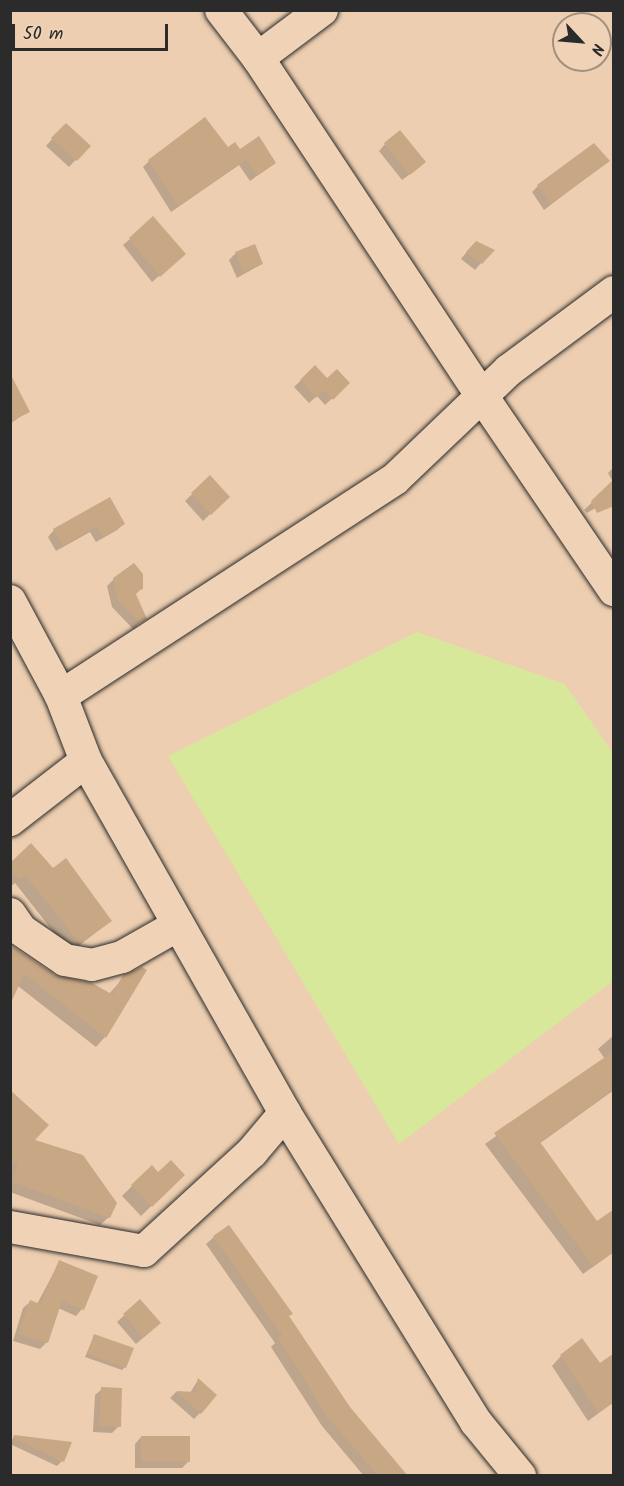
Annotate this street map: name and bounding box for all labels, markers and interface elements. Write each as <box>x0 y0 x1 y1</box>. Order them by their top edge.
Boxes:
scale bar <box>15 12 171 50</box>
north arrow <box>552 12 612 72</box>
text: 50 m <box>23 20 63 49</box>
text: N <box>583 39 610 59</box>

